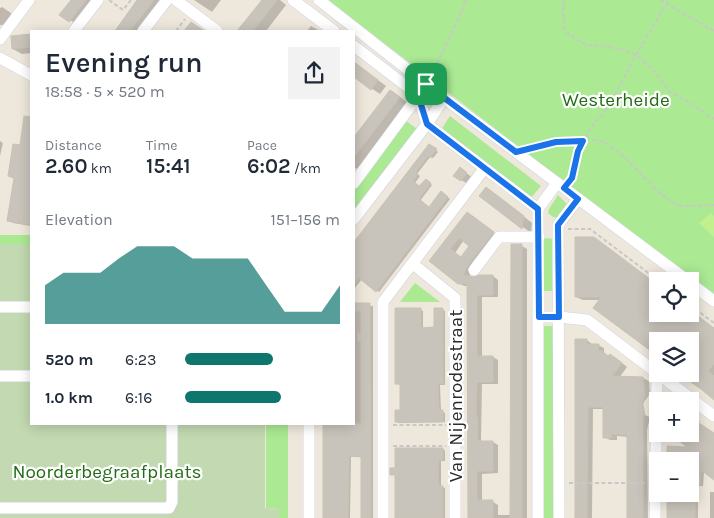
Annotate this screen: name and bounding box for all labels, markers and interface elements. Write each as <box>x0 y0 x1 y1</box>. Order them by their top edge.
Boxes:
text: Evening run <box>45 46 202 79</box>
button: share <box>288 47 340 99</box>
pin <box>405 63 447 105</box>
icon: arrive <box>412 70 440 98</box>
text: 18:58 · 5 × 520 m <box>45 82 165 101</box>
park label: Westerheide <box>562 89 670 111</box>
text: Distance <box>45 137 102 154</box>
text: Time <box>146 137 177 154</box>
text: Pace <box>247 137 277 154</box>
text: 2.60 <box>45 154 87 178</box>
text: 15:41 <box>146 154 191 178</box>
text: 6:02 <box>247 154 291 178</box>
text: km <box>87 160 112 177</box>
text: /km <box>291 160 321 177</box>
text: Elevation <box>45 210 113 229</box>
text: 151–156 m <box>271 210 340 229</box>
map controls <box>649 272 699 502</box>
button: locate <box>649 272 699 322</box>
street label: Van Nijenrodestraat <box>445 310 467 482</box>
button: layers <box>649 332 699 382</box>
text: 520 m <box>45 350 93 369</box>
text: 6:23 <box>125 350 157 369</box>
text: 1.0 km <box>45 388 93 407</box>
text: 6:16 <box>125 388 152 407</box>
button: + <box>649 392 699 442</box>
button: − <box>649 452 699 502</box>
park label: Noorderbegraafplaats <box>12 461 202 483</box>

